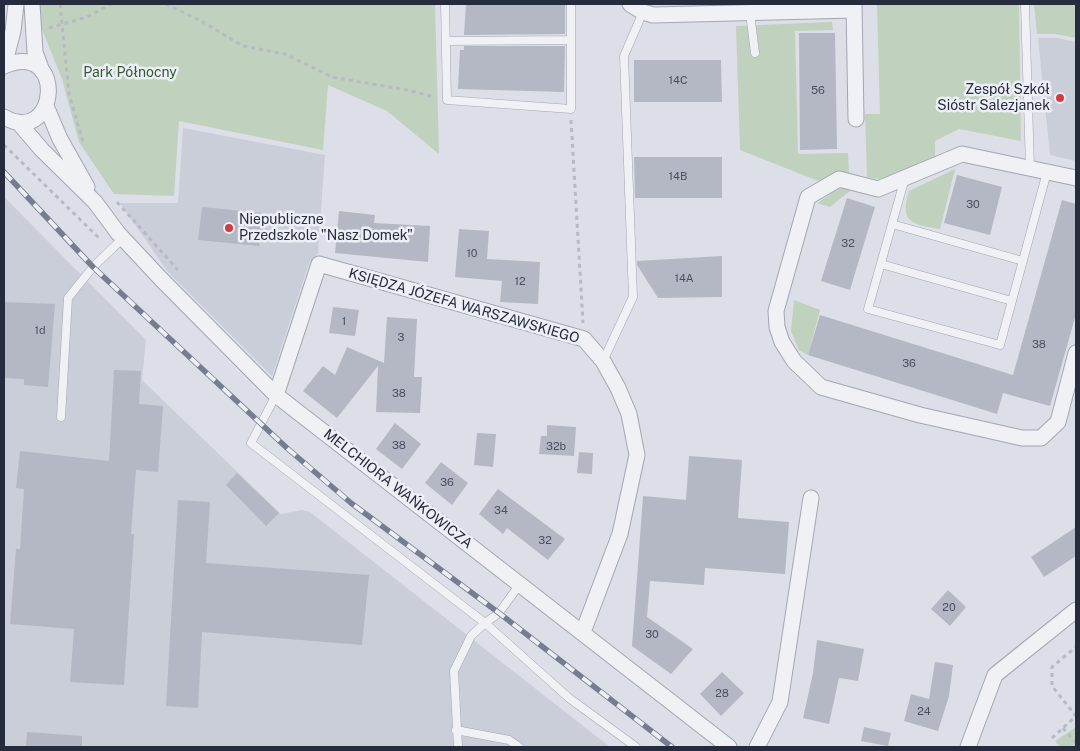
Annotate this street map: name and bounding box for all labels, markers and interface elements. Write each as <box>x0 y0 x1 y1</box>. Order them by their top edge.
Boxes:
park label: Park Północny <box>83 65 177 81</box>
house number: 14C <box>669 74 687 88</box>
place label: Zespół Szkół Sióstr Salezjanek <box>937 82 1050 114</box>
house number: 56 <box>811 84 825 98</box>
marker: Zespół Szkół Sióstr Salezjanek <box>1054 92 1066 104</box>
house number: 14B <box>669 170 687 184</box>
house number: 30 <box>966 198 980 212</box>
place label: Niepubliczne Przedszkole "Nasz Domek" <box>239 212 413 244</box>
marker: Niepubliczne Przedszkole "Nasz Domek" <box>223 222 235 234</box>
house number: 32 <box>841 237 855 251</box>
house number: 10 <box>466 247 478 261</box>
street label: KSIĘDZA JÓZEFA WARSZAWSKIEGO <box>347 265 581 347</box>
house number: 14A <box>674 272 694 286</box>
house number: 12 <box>514 275 526 289</box>
house number: 1 <box>342 315 346 329</box>
house number: 1d <box>34 324 46 338</box>
house number: 3 <box>398 331 404 345</box>
house number: 38 <box>1032 338 1046 352</box>
house number: 36 <box>902 357 916 371</box>
house number: 38 <box>392 387 406 401</box>
street label: MELCHIORA WAŃKOWICZA <box>320 426 476 552</box>
house number: 38 <box>392 439 406 453</box>
house number: 32b <box>546 440 566 454</box>
house number: 36 <box>440 476 454 490</box>
house number: 34 <box>494 504 508 518</box>
house number: 32 <box>538 534 552 548</box>
house number: 20 <box>942 601 956 615</box>
house number: 30 <box>645 628 659 642</box>
house number: 28 <box>715 687 729 701</box>
house number: 24 <box>917 705 931 719</box>

